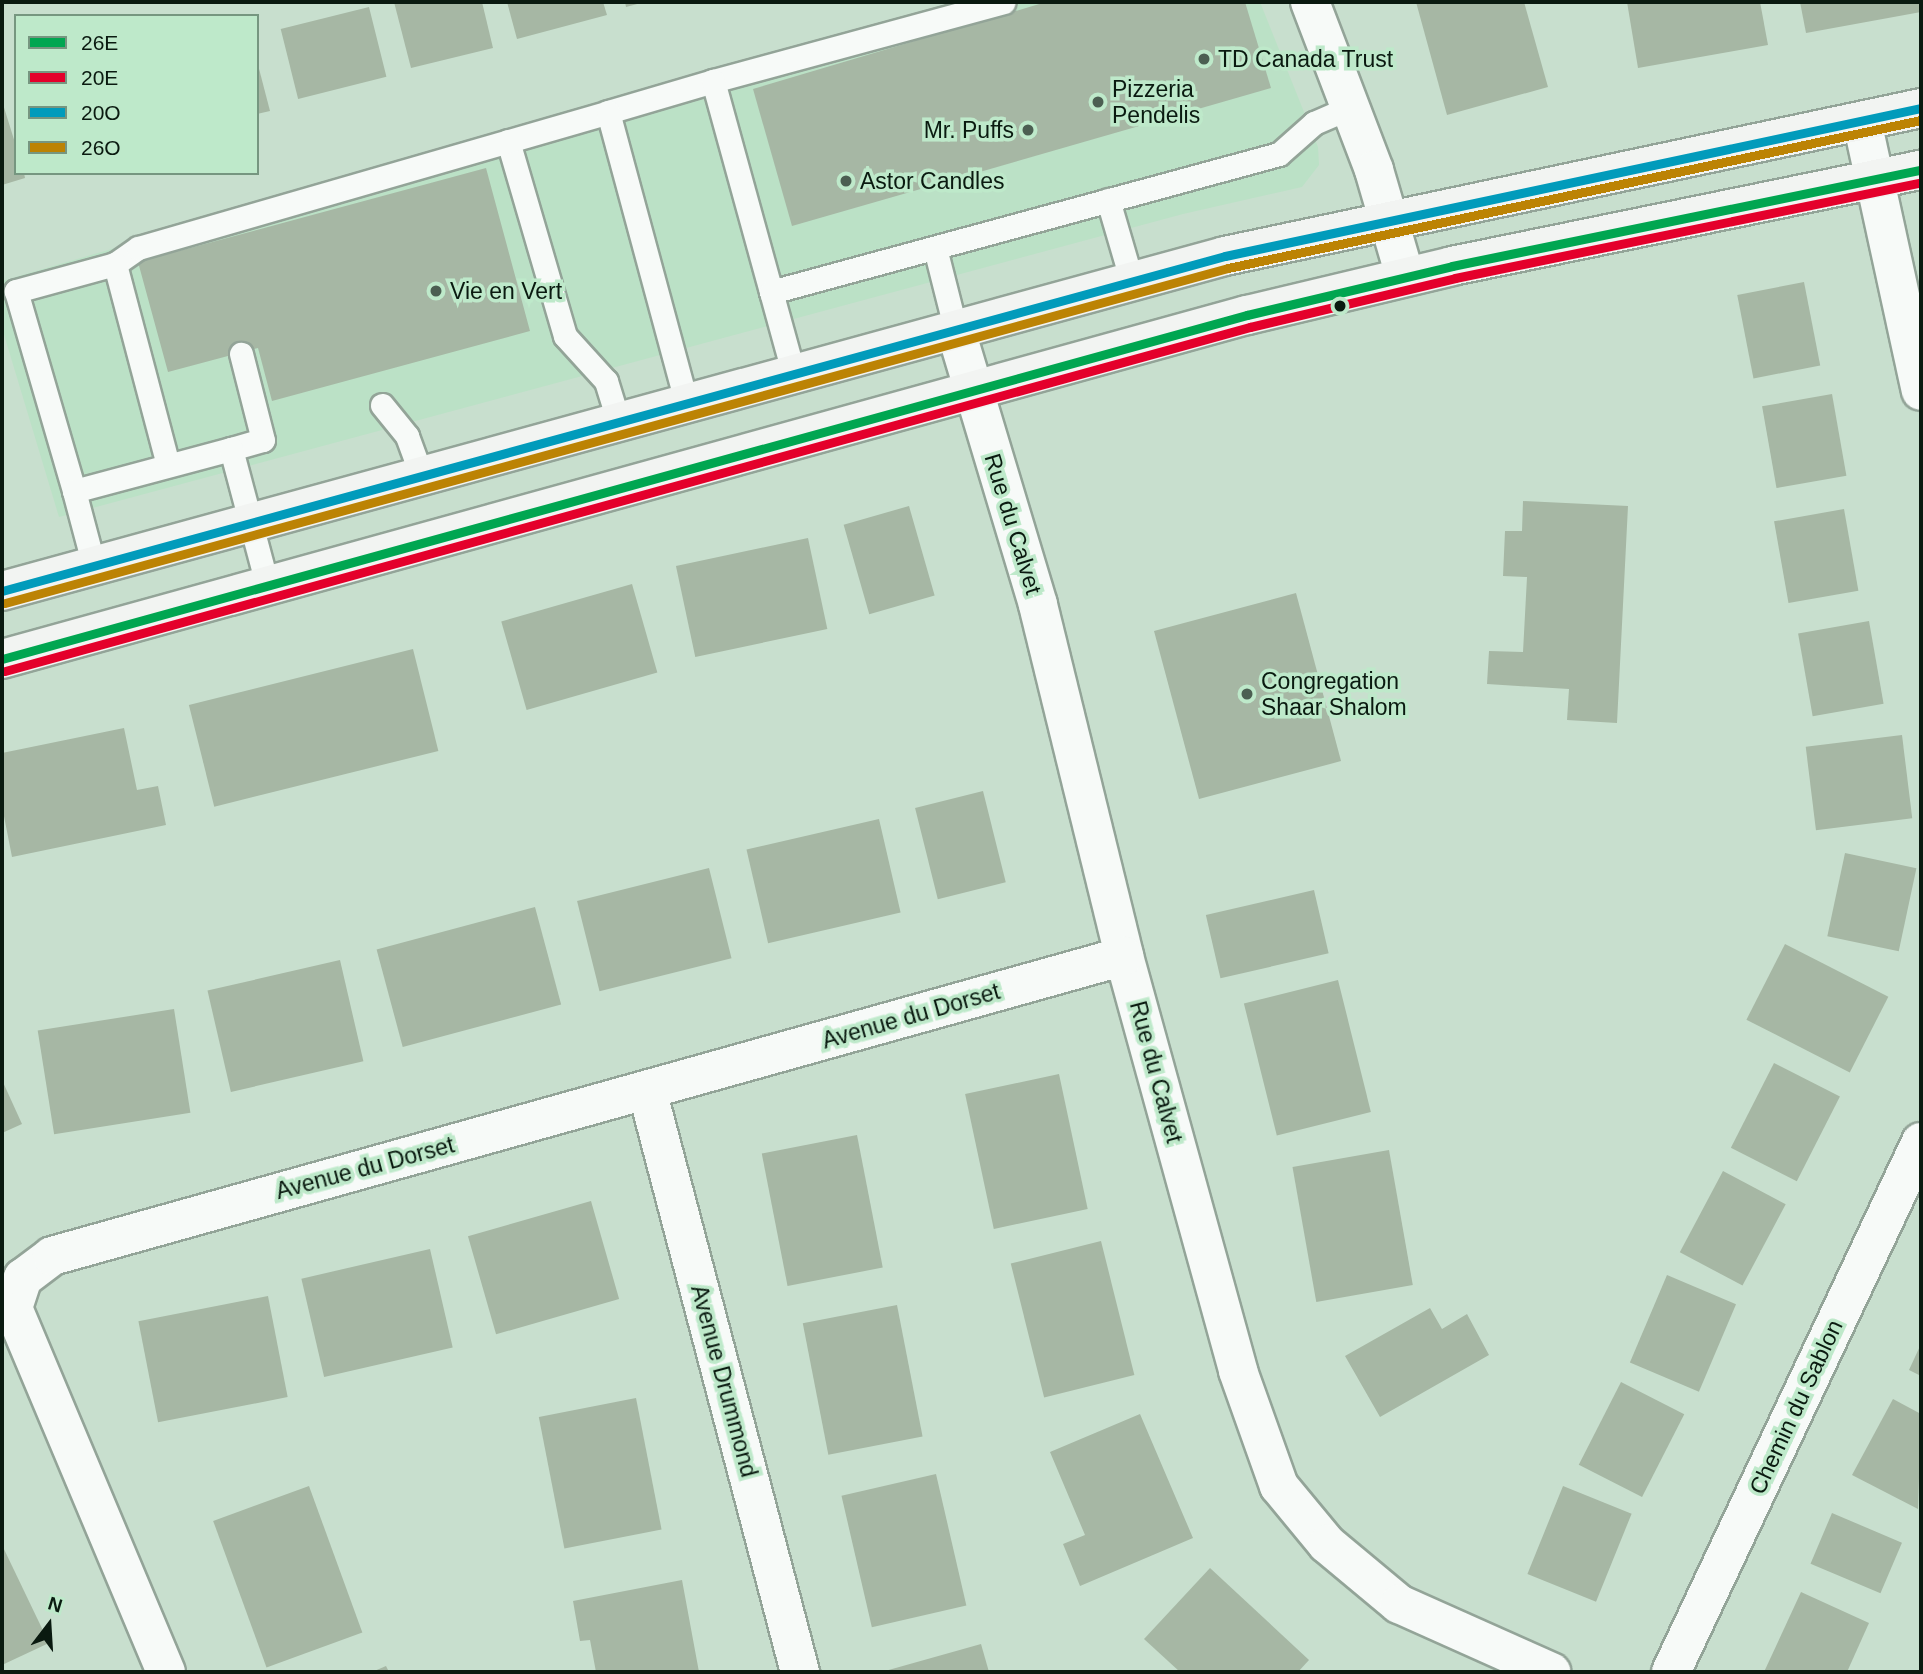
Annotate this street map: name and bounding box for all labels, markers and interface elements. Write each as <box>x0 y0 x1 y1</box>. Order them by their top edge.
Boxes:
legend <box>14 14 259 175</box>
text: 26E <box>81 31 118 54</box>
place label: TD Canada Trust <box>1218 45 1394 73</box>
marker: TD Canada Trust <box>1196 51 1212 67</box>
text: 20E <box>81 66 118 89</box>
place label: Pizzeria Pendelis <box>1112 75 1200 129</box>
marker: Pizzeria Pendelis <box>1090 94 1106 110</box>
text: 20O <box>81 101 121 124</box>
place label: Mr. Puffs <box>924 116 1014 144</box>
marker: Mr. Puffs <box>1020 122 1036 138</box>
text: 26O <box>81 136 121 159</box>
place label: Astor Candles <box>860 167 1004 195</box>
marker: Astor Candles <box>838 173 854 189</box>
place label: Vie en Vert <box>450 277 562 305</box>
marker: Vie en Vert <box>428 283 444 299</box>
unlabelled marker <box>1333 299 1347 313</box>
street label: Rue du Calvet <box>978 450 1048 598</box>
place label: Congregation Shaar Shalom <box>1261 667 1407 721</box>
marker: Congregation Shaar Shalom <box>1239 686 1255 702</box>
street label: Avenue du Dorset <box>819 977 1003 1055</box>
street label: Rue du Calvet <box>1124 998 1188 1146</box>
street label: Avenue du Dorset <box>273 1131 457 1205</box>
street label: Avenue Drummond <box>685 1282 763 1480</box>
street label: Chemin du Sablon <box>1744 1315 1848 1499</box>
north arrow <box>14 1590 84 1660</box>
text: N <box>46 1592 65 1616</box>

